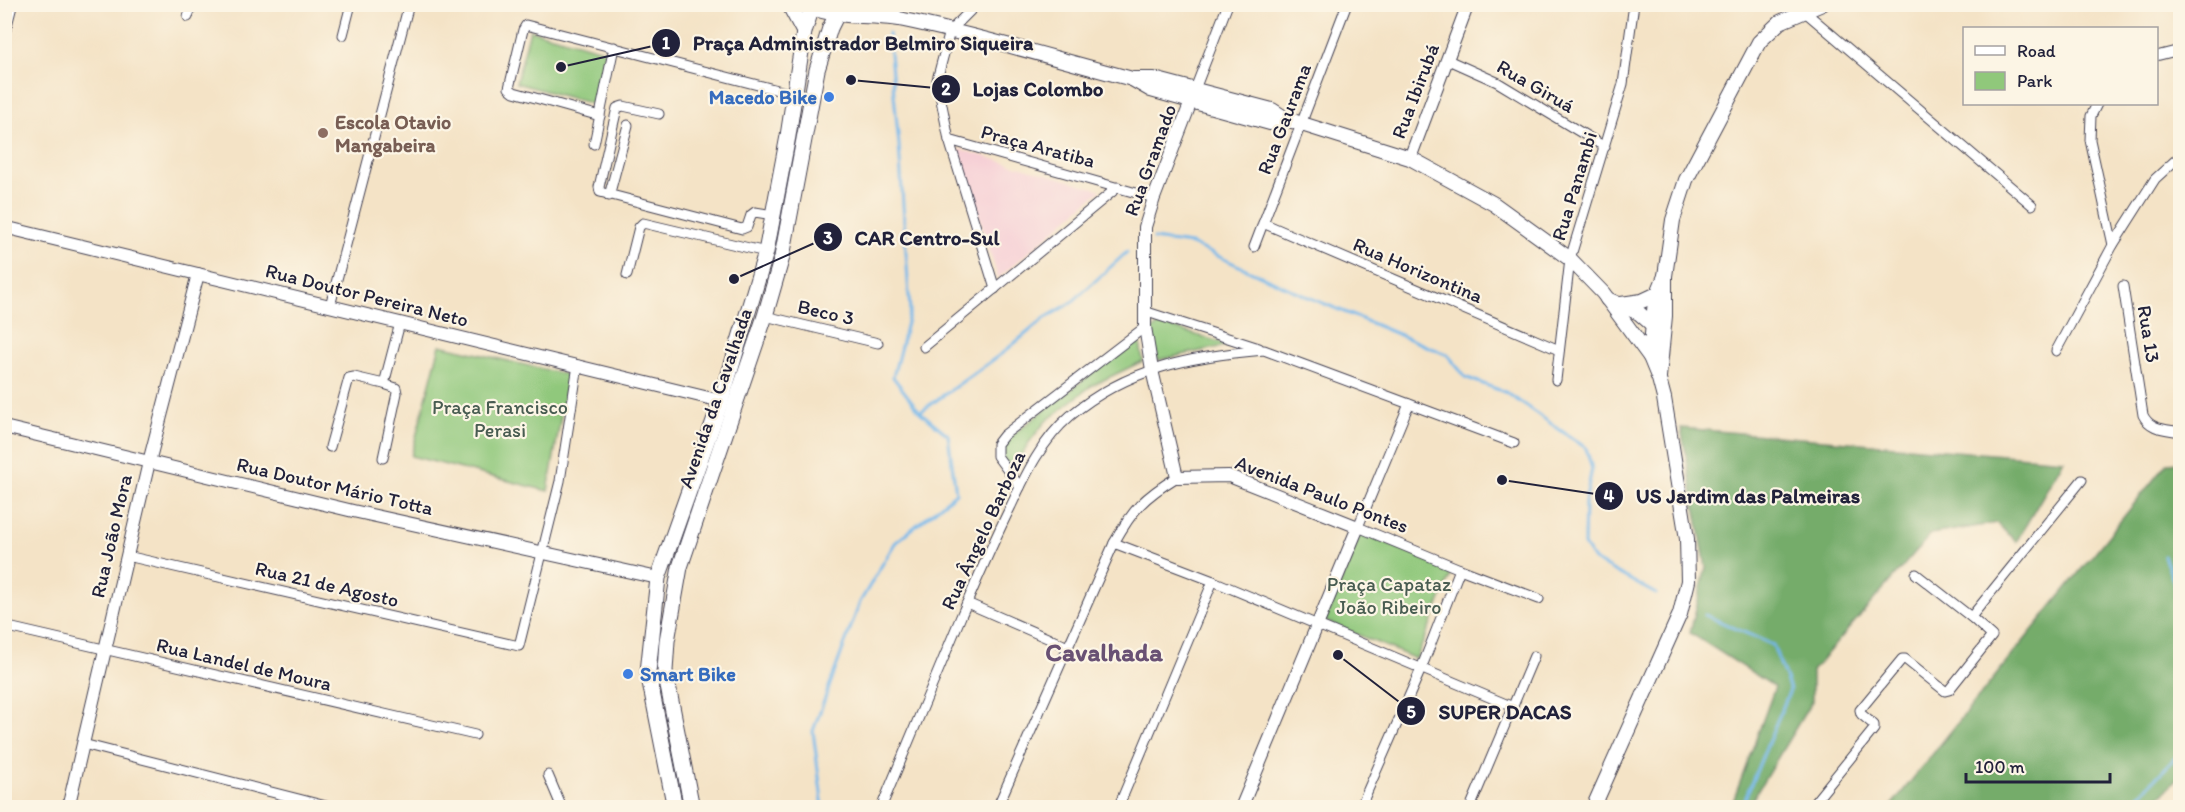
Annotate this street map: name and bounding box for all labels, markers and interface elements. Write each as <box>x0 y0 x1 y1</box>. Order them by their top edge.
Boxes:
callout: Praça Administrador Belmiro Siqueira <box>651 23 1045 62</box>
legend <box>1963 27 2158 105</box>
text: Praça Administrador Belmiro Siqueira <box>693 30 1034 56</box>
text: 1 <box>662 32 671 54</box>
street label: Rua Ibirubá <box>1386 40 1444 142</box>
text: Road <box>2017 40 2056 62</box>
street label: Rua Giruá <box>1493 54 1580 118</box>
street label: Rua Gaurama <box>1252 60 1316 178</box>
callout: Lojas Colombo <box>931 69 1115 108</box>
text: Park <box>2017 70 2052 92</box>
text: Lojas Colombo <box>972 76 1104 102</box>
text: 2 <box>941 78 951 100</box>
place label: Macedo Bike <box>709 85 817 109</box>
marker: Macedo Bike <box>822 90 836 104</box>
street label: Rua Gramado <box>1119 101 1181 219</box>
place label: Escola Otavio Mangabeira <box>335 110 451 158</box>
street label: Praça Aratiba <box>978 119 1098 173</box>
marker: Escola Otavio Mangabeira <box>316 126 330 140</box>
street label: Rua Panambi <box>1546 129 1602 243</box>
callout: CAR Centro-Sul <box>813 218 1011 257</box>
text: CAR Centro-Sul <box>855 225 1000 250</box>
text: 3 <box>823 227 833 249</box>
street label: Rua Horizontina <box>1349 232 1487 308</box>
street label: Rua Doutor Pereira Neto <box>263 258 471 332</box>
street label: Beco 3 <box>795 294 857 330</box>
street label: Rua 13 <box>2133 304 2165 364</box>
street label: Avenida da Cavalhada <box>673 305 757 491</box>
park label: Praça Francisco Perasi <box>432 395 568 442</box>
street label: Rua Ângelo Barboza <box>936 446 1031 613</box>
street label: Avenida Paulo Pontes <box>1232 450 1412 538</box>
street label: Rua Doutor Mário Totta <box>234 452 436 520</box>
street label: Rua João Mora <box>85 471 137 600</box>
callout: US Jardim das Palmeiras <box>1594 476 1872 515</box>
text: US Jardim das Palmeiras <box>1636 483 1860 508</box>
text: 4 <box>1604 485 1615 507</box>
street label: Rua 21 de Agosto <box>253 556 401 612</box>
park label: Praça Capataz João Ribeiro <box>1327 572 1452 619</box>
street label: Rua Landel de Moura <box>154 632 334 696</box>
district label: Cavalhada <box>1045 636 1163 668</box>
place label: Smart Bike <box>640 662 736 686</box>
marker: Smart Bike <box>621 667 635 681</box>
callout: SUPER DACAS <box>1396 692 1583 731</box>
text: SUPER DACAS <box>1438 699 1572 724</box>
text: 5 <box>1406 701 1416 723</box>
scale bar <box>1966 746 2110 784</box>
text: 100 m <box>1975 756 2025 778</box>

